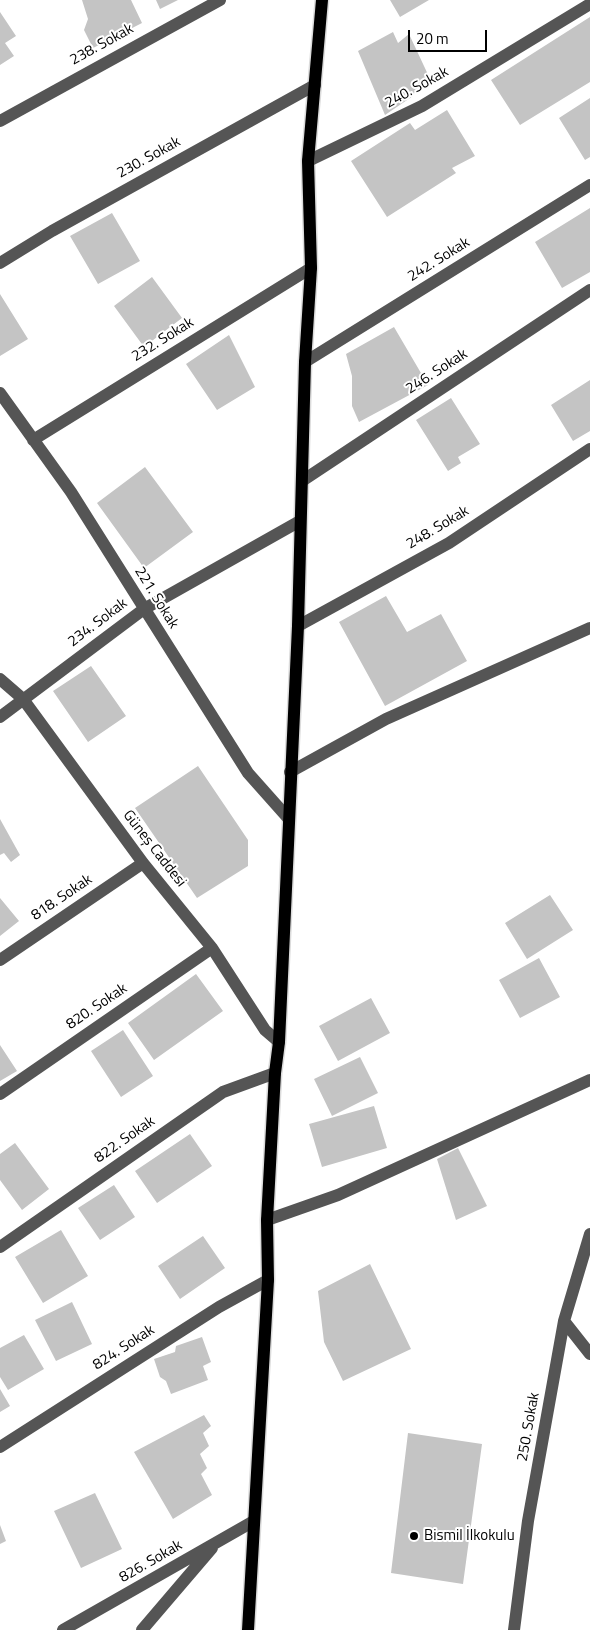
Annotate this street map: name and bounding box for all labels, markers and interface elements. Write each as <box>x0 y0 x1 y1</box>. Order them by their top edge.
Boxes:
street label: 238. Sokak <box>67 20 137 70</box>
scale bar <box>410 20 489 52</box>
text: 20 m <box>416 27 449 50</box>
street label: 240. Sokak <box>382 63 452 113</box>
street label: 230. Sokak <box>114 133 184 183</box>
street label: 242. Sokak <box>405 234 473 286</box>
street label: 232. Sokak <box>129 314 197 366</box>
street label: 246. Sokak <box>403 345 471 399</box>
street label: 248. Sokak <box>404 502 472 554</box>
street label: 221. Sokak <box>130 564 182 632</box>
street label: 234. Sokak <box>65 595 131 651</box>
street label: Güneş Caddesi <box>118 807 190 891</box>
street label: 818. Sokak <box>28 871 96 925</box>
street label: 820. Sokak <box>63 980 131 1034</box>
street label: 822. Sokak <box>91 1113 159 1167</box>
street label: 824. Sokak <box>90 1321 158 1375</box>
street label: 250. Sokak <box>514 1391 544 1463</box>
place label: Bismil İlkokulu <box>424 1527 515 1545</box>
marker: Bismil İlkokulu <box>408 1530 420 1542</box>
street label: 826. Sokak <box>116 1537 186 1587</box>

